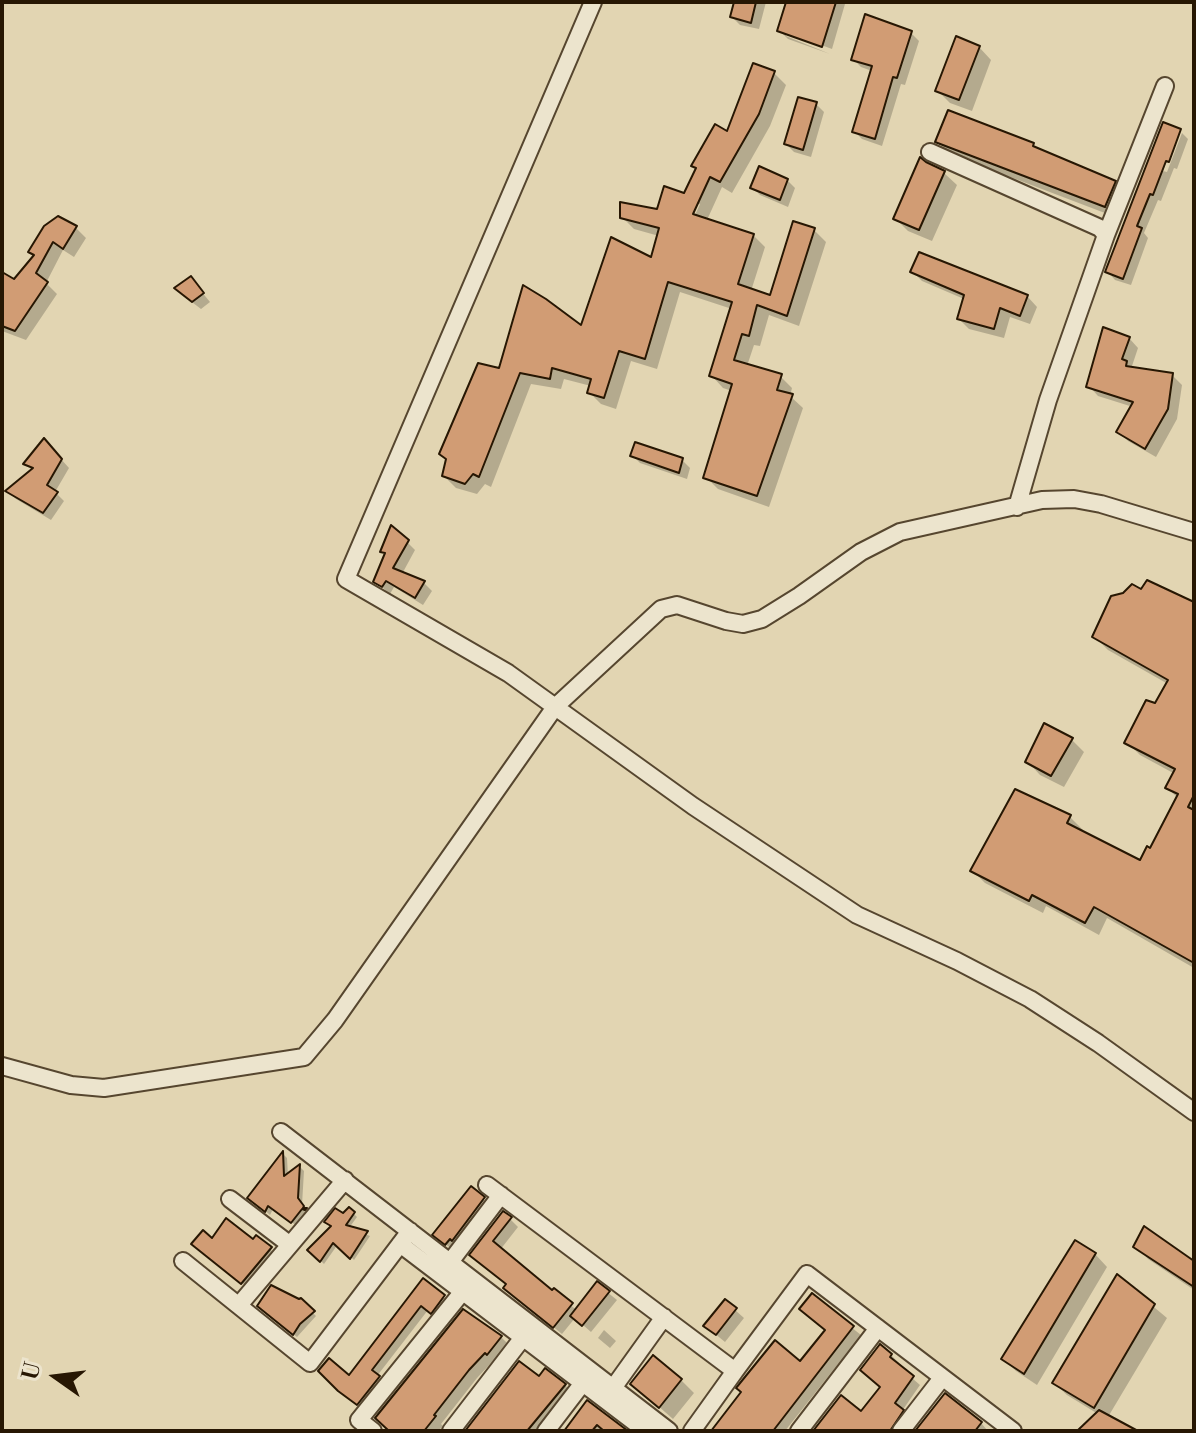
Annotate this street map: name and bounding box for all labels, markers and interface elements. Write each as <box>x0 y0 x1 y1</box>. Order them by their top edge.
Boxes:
north arrow <box>16 1337 96 1417</box>
text: U <box>17 1360 47 1383</box>

